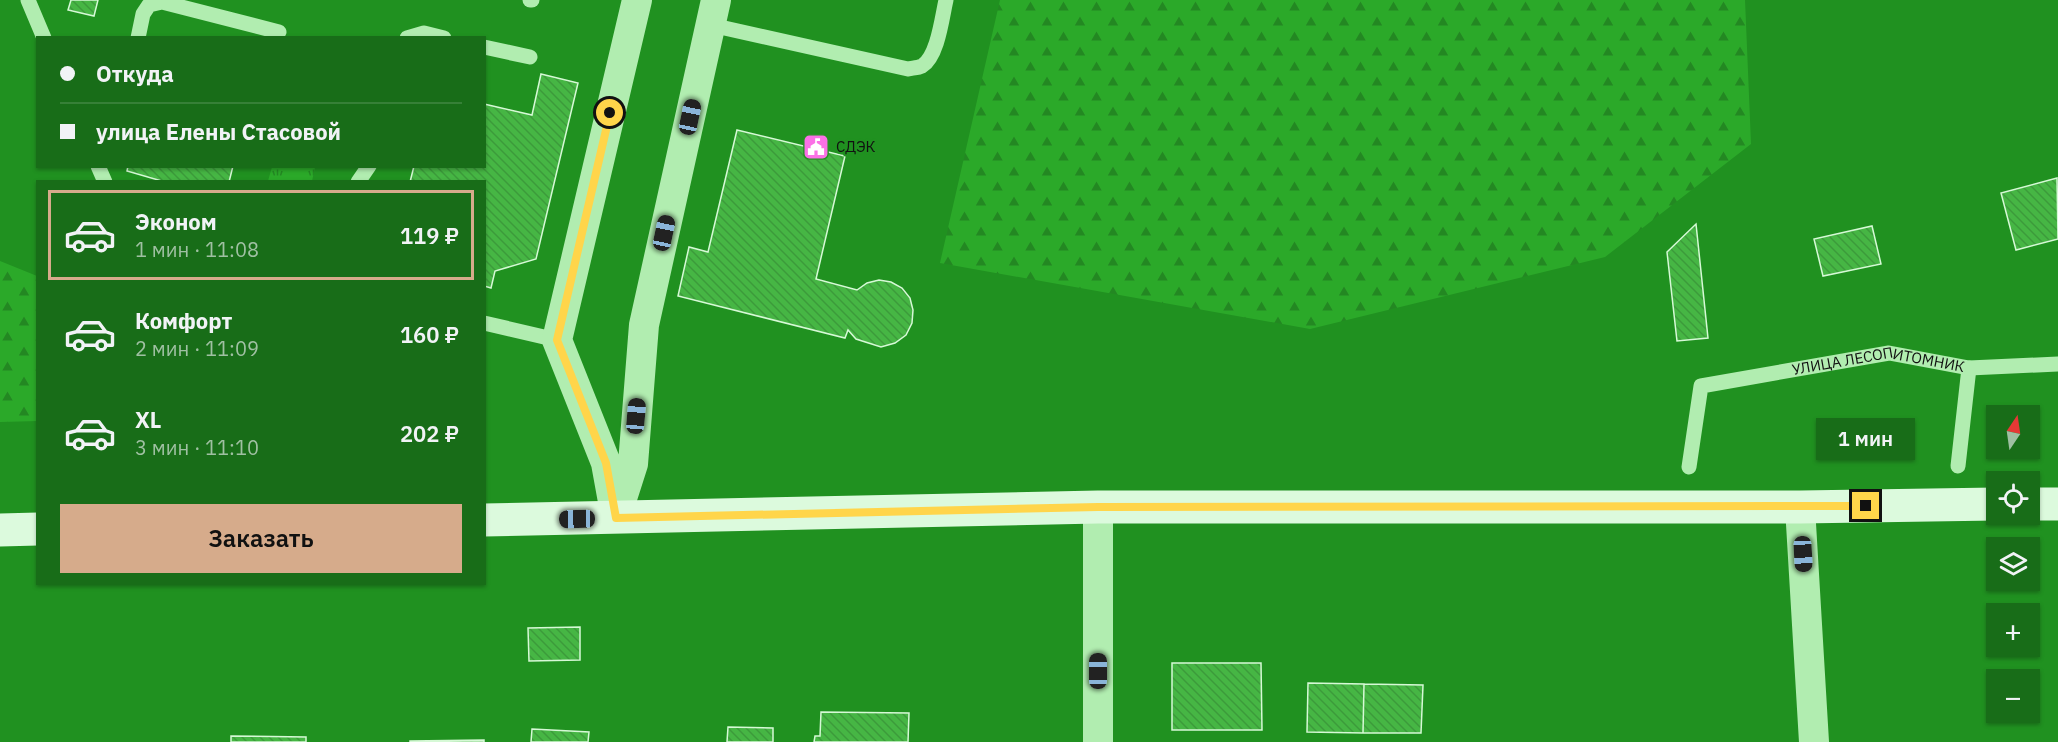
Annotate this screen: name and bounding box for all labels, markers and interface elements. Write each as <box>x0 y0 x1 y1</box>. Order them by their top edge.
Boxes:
text: Откуда <box>96 59 174 88</box>
car <box>677 98 703 136</box>
route start <box>596 99 623 126</box>
text: улица Елены Стасовой <box>96 117 341 146</box>
public building icon: СДЭК <box>801 132 831 162</box>
place label: СДЭК <box>836 137 876 156</box>
text: Эконом <box>135 207 217 236</box>
icon: car <box>63 208 117 262</box>
car <box>651 214 677 252</box>
text: 119 ₽ <box>400 221 459 250</box>
text: 1 мин · 11:08 <box>135 236 259 263</box>
text: Комфорт <box>135 306 232 335</box>
icon: car <box>63 307 117 361</box>
text: 160 ₽ <box>400 320 459 349</box>
text: 2 мин · 11:09 <box>135 335 259 362</box>
street label: УЛИЦА ЛЕСОПИТОМНИК <box>1790 342 1966 379</box>
car <box>625 397 647 435</box>
text: XL <box>135 405 161 434</box>
north arrow <box>1986 405 2040 459</box>
map controls <box>1986 405 2040 723</box>
icon: car <box>63 406 117 460</box>
text: 202 ₽ <box>400 419 459 448</box>
callout: 1 мин <box>1816 419 1916 461</box>
text: 1 мин <box>1838 425 1893 452</box>
text: 3 мин · 11:10 <box>135 434 259 461</box>
button: locate <box>1986 471 2040 525</box>
route end <box>1852 492 1879 519</box>
button: Заказать <box>60 504 462 573</box>
car <box>559 510 595 528</box>
car <box>1793 536 1813 572</box>
button: layers <box>1986 537 2040 591</box>
button: + <box>1986 603 2040 657</box>
car <box>1089 653 1107 689</box>
button: − <box>1986 669 2040 723</box>

